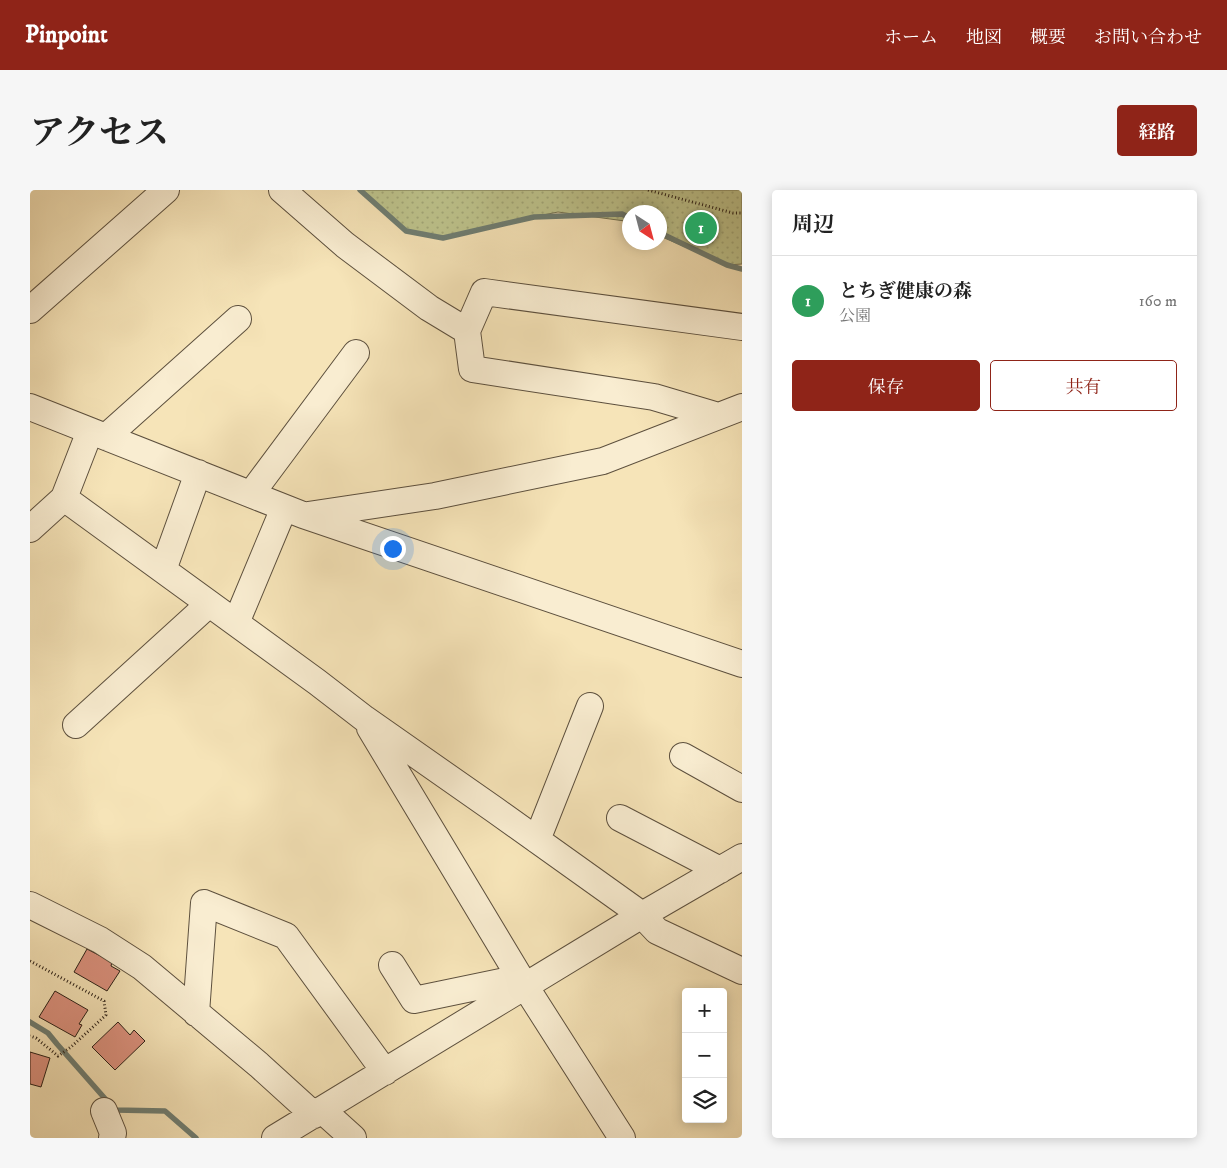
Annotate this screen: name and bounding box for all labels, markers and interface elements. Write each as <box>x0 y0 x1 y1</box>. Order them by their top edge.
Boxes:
text: Pinpoint <box>25 20 108 50</box>
text: ホーム <box>884 27 938 49</box>
text: 地図 <box>966 27 1002 49</box>
text: 概要 <box>1030 27 1066 49</box>
text: お問い合わせ <box>1094 27 1202 49</box>
button: 経路 <box>1117 105 1197 156</box>
text: アクセス <box>30 112 169 156</box>
north arrow <box>622 205 667 250</box>
pin: 1 <box>685 209 717 247</box>
text: 周辺 <box>792 212 834 238</box>
text: とちぎ健康の森 <box>839 280 972 303</box>
text: 1 <box>805 291 811 311</box>
text: 160 m <box>1139 291 1177 311</box>
text: 公園 <box>839 306 871 326</box>
button: 保存 <box>792 360 980 411</box>
button: 共有 <box>990 360 1177 411</box>
your location <box>380 536 406 562</box>
map controls <box>682 988 727 1123</box>
button: + <box>682 988 727 1033</box>
button: − <box>682 1033 727 1078</box>
button: layers <box>682 1078 727 1123</box>

